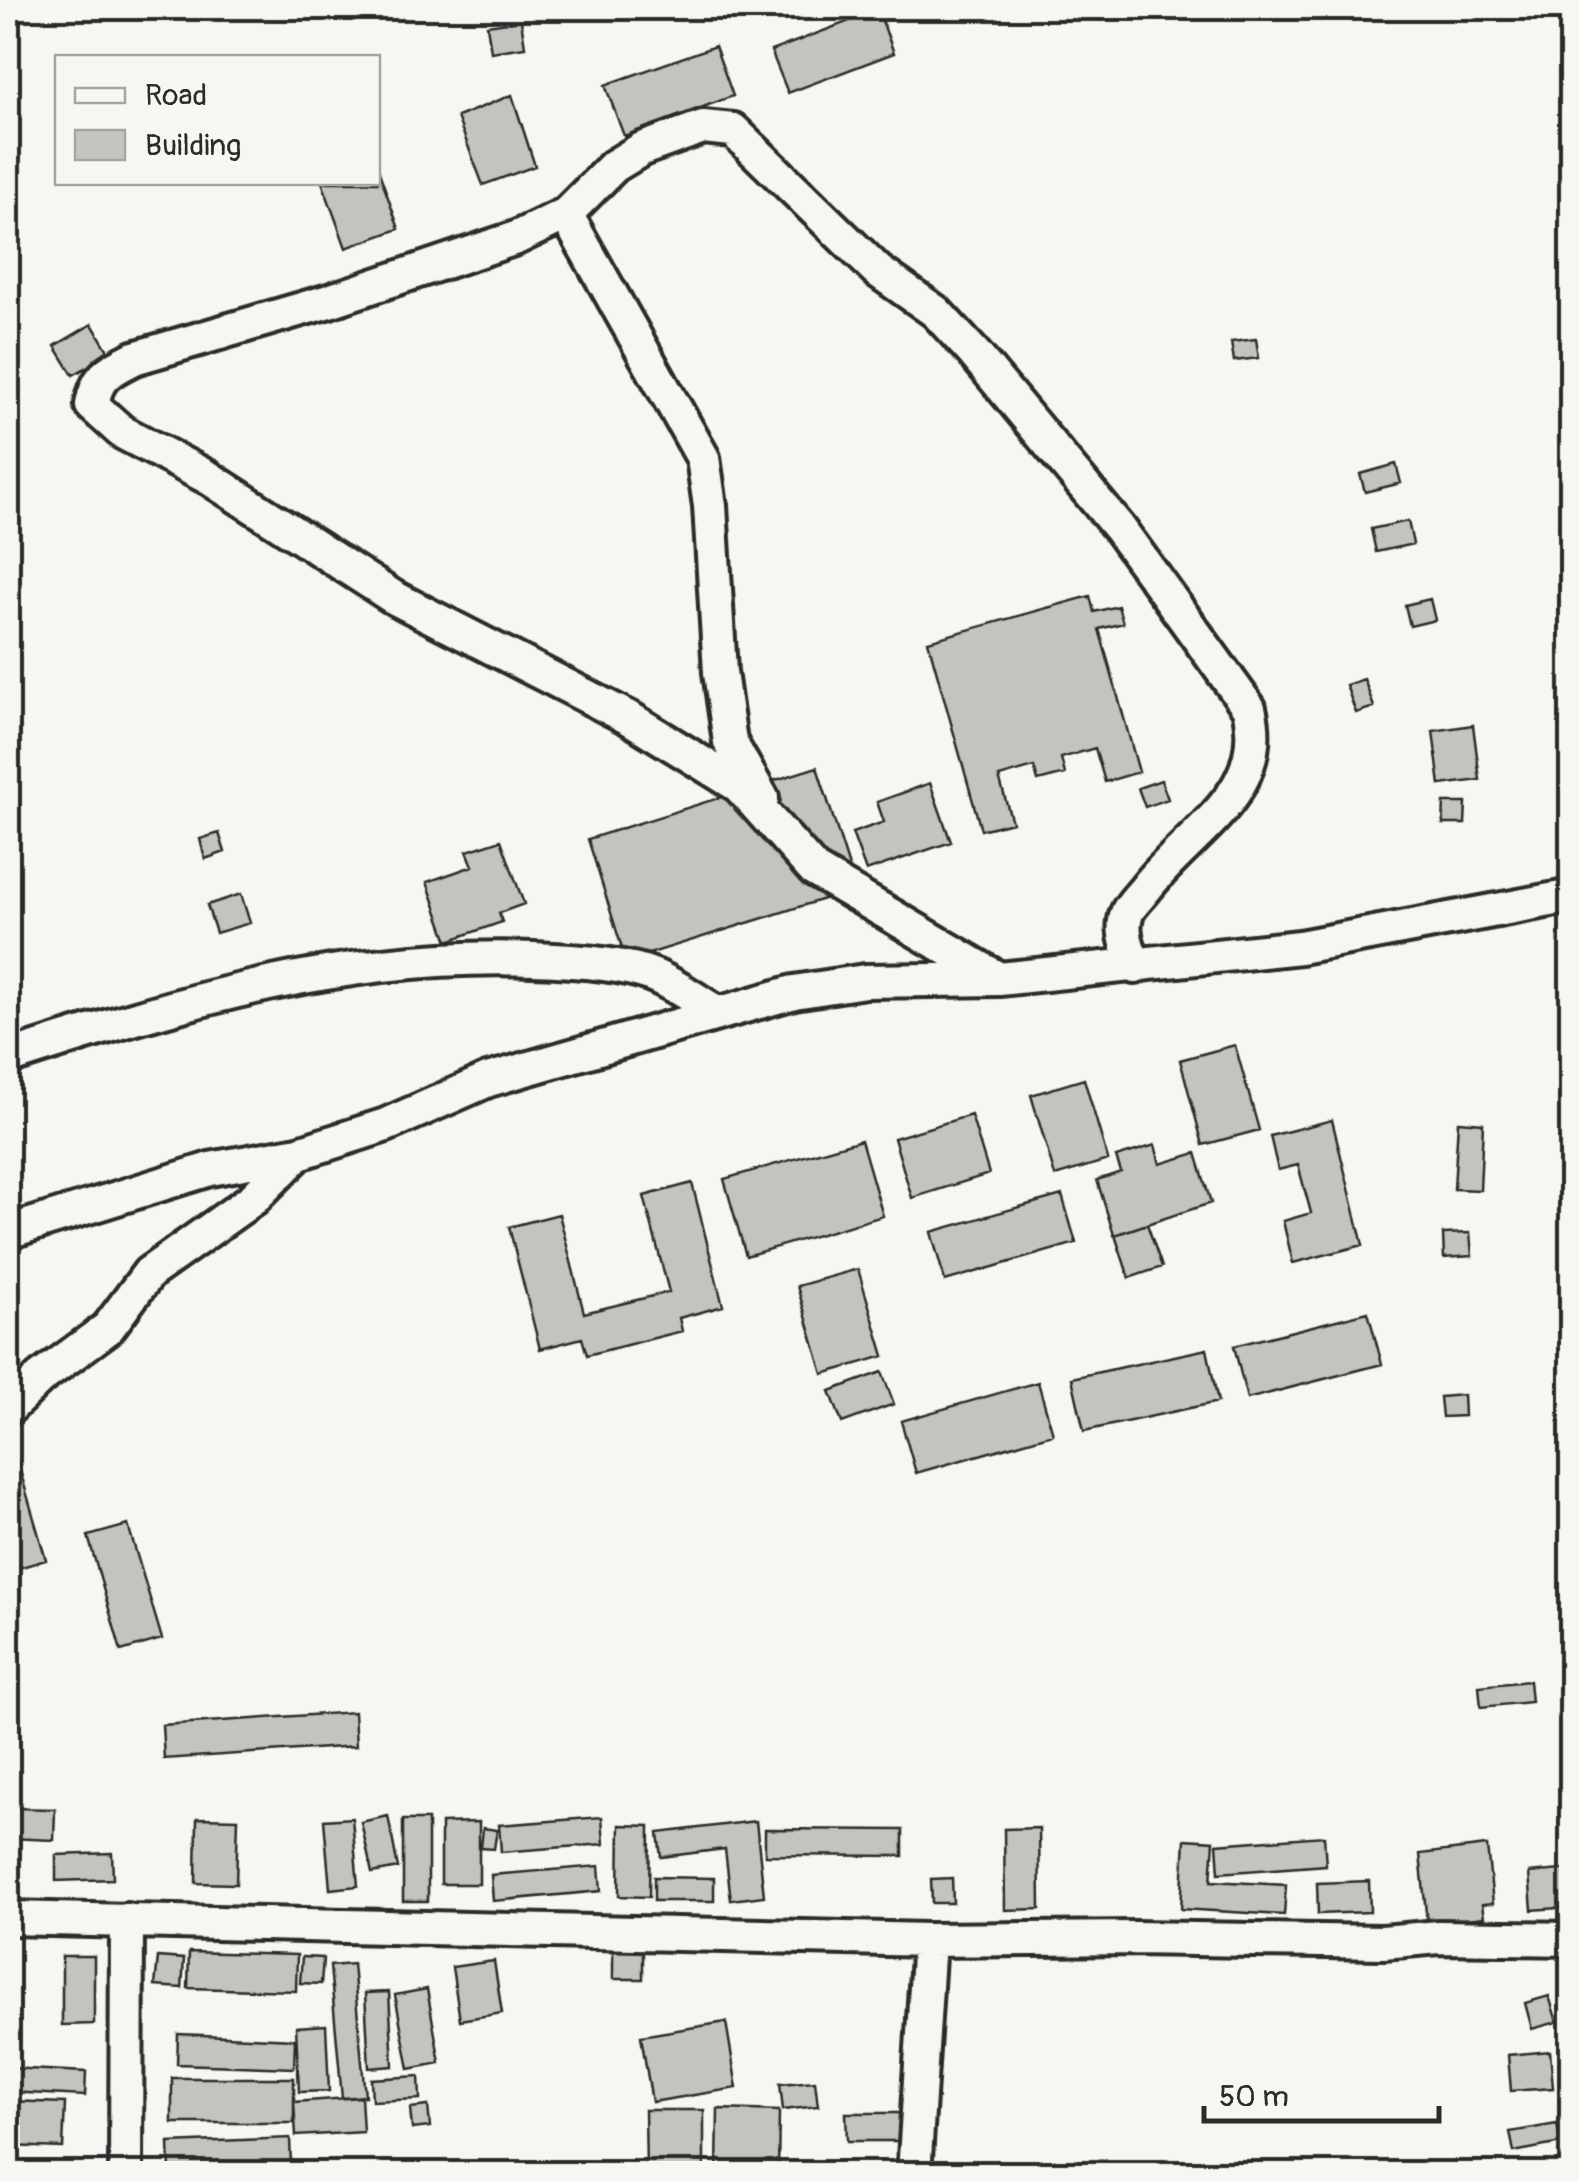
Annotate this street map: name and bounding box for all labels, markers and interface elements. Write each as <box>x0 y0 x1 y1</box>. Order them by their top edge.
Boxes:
legend <box>55 55 380 185</box>
text: Road <box>145 77 207 114</box>
text: Building <box>145 127 241 164</box>
scale bar <box>1204 2061 1439 2123</box>
text: 50 m <box>1219 2078 1289 2115</box>

